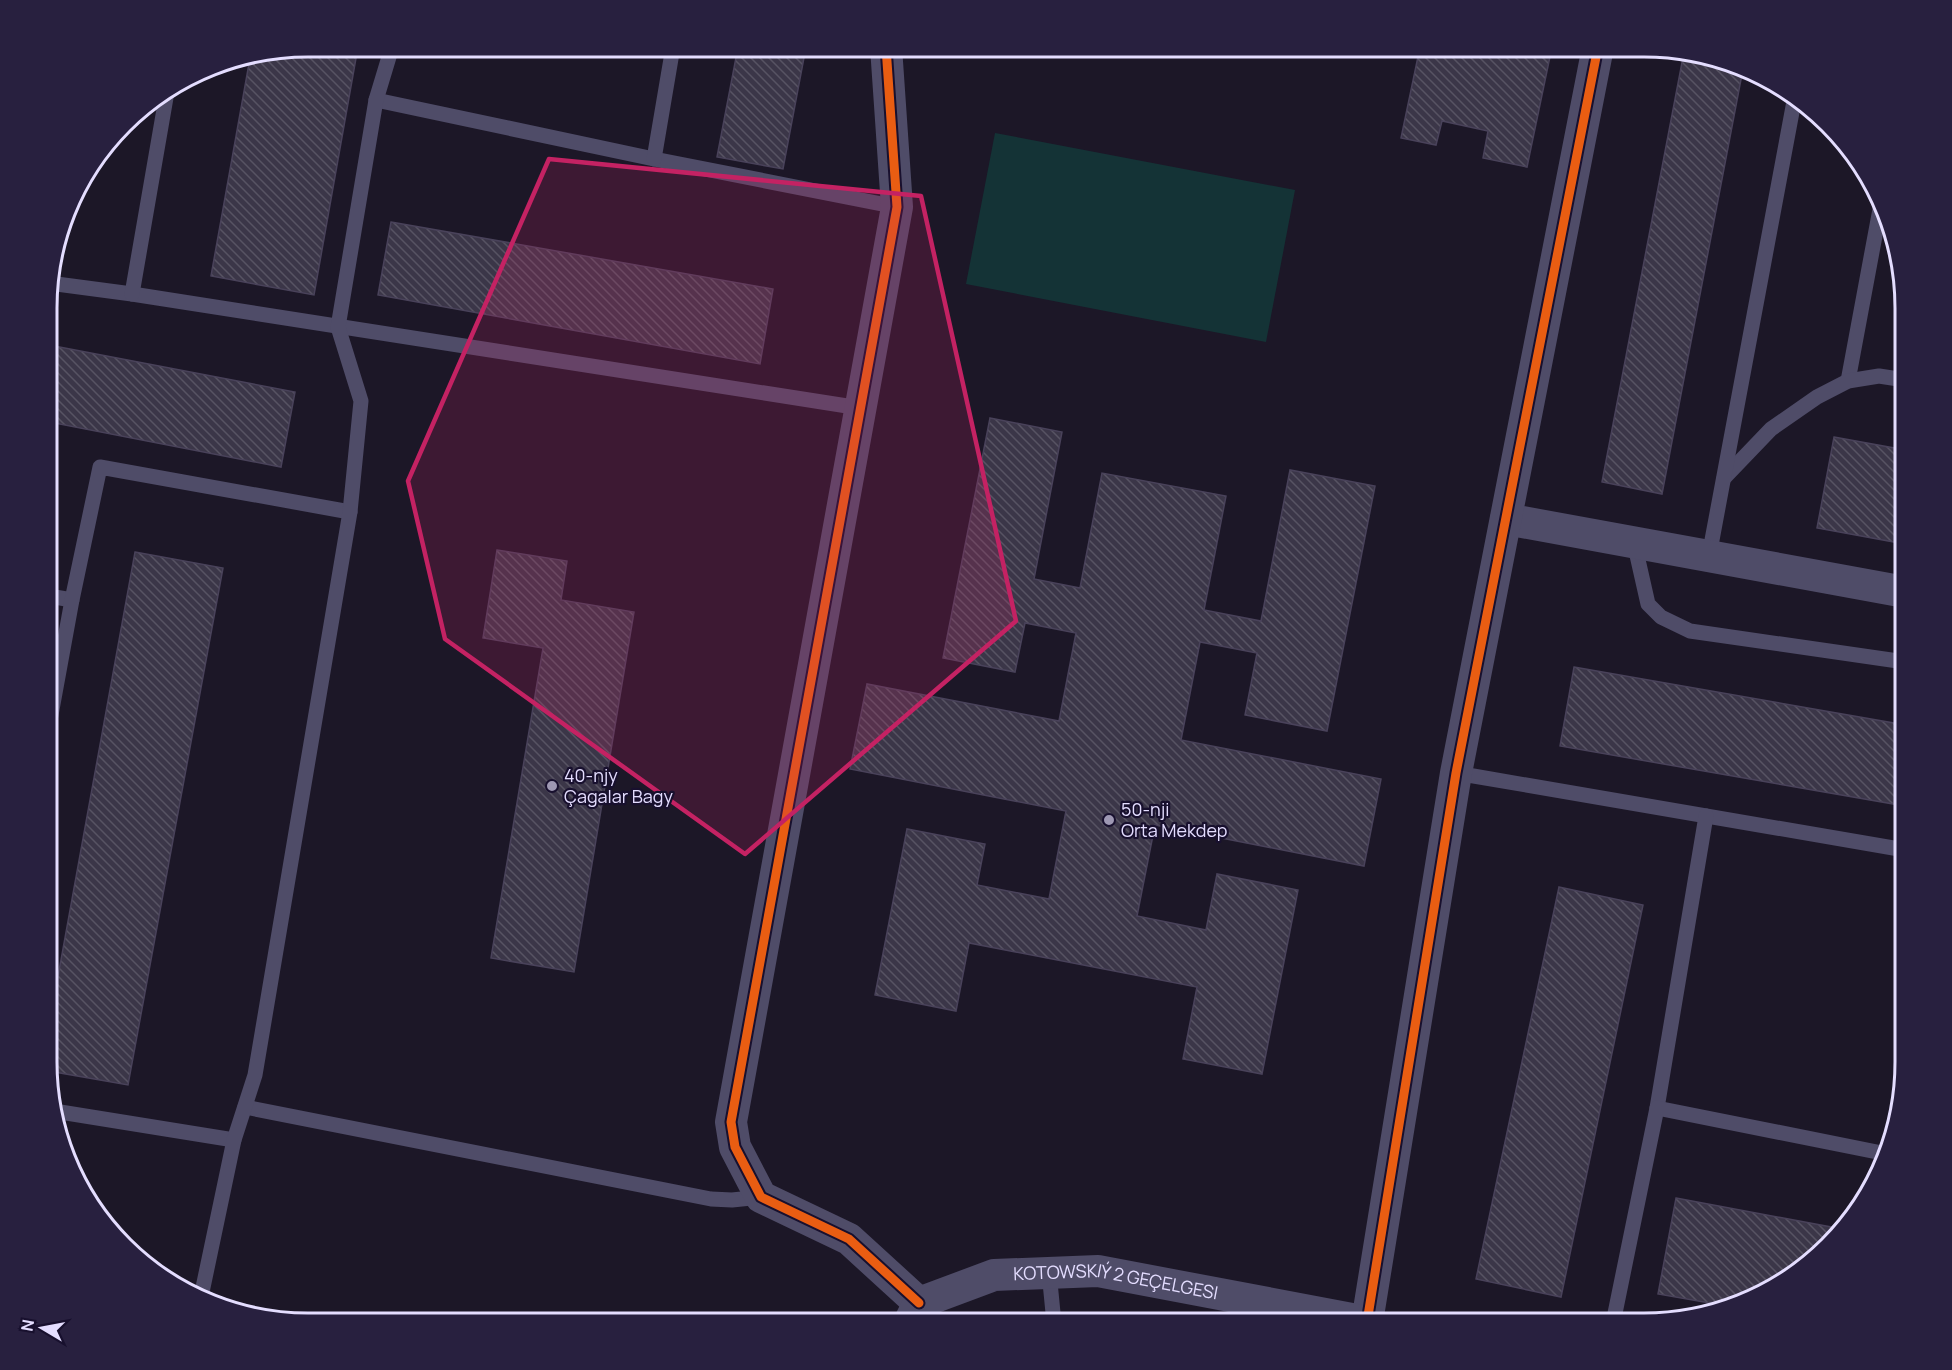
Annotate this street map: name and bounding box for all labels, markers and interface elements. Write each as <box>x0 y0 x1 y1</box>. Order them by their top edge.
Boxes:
place label: 40-njy Çagalar Bagy <box>564 763 674 808</box>
marker: 40-njy Çagalar Bagy <box>545 779 559 793</box>
place label: 50-nji Orta Mekdep <box>1121 797 1227 842</box>
marker: 50-nji Orta Mekdep <box>1102 813 1116 827</box>
street label: KOTOWSKIÝ 2 GEÇELGESI <box>1013 1258 1220 1304</box>
north arrow <box>12 1298 72 1358</box>
text: N <box>15 1318 39 1333</box>

